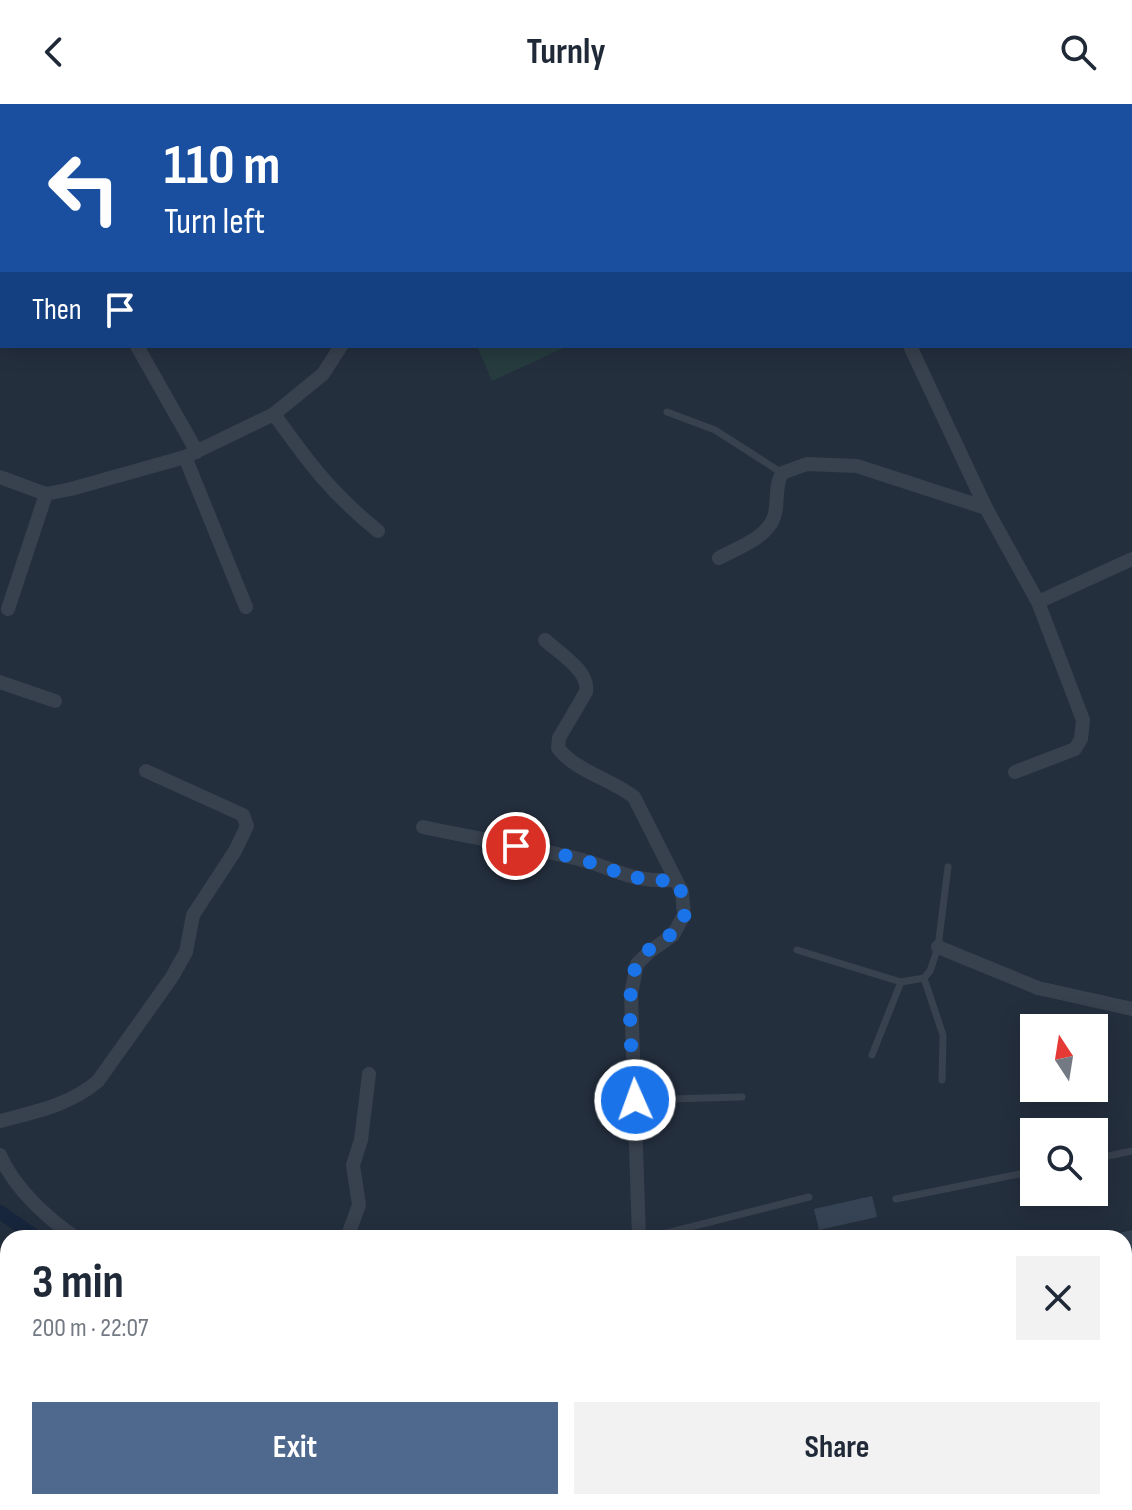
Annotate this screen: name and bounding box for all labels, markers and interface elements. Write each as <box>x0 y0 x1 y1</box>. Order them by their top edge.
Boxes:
icon: back <box>32 30 76 74</box>
icon: search <box>1056 30 1100 74</box>
text: Turnly <box>527 31 605 74</box>
text: 110 m <box>164 133 280 200</box>
icon: left <box>32 136 136 240</box>
text: Turn left <box>164 201 265 244</box>
icon: arrive <box>98 288 142 332</box>
text: Then <box>32 292 82 328</box>
pin <box>482 812 550 880</box>
icon: arrive <box>494 824 538 868</box>
north arrow <box>1020 1014 1108 1102</box>
map controls <box>1020 1014 1108 1206</box>
position arrow <box>593 1058 677 1142</box>
button: search <box>1020 1118 1108 1206</box>
text: 3 min <box>32 1254 124 1311</box>
button: close <box>1016 1256 1100 1340</box>
text: 200 m · 22:07 <box>32 1313 148 1344</box>
button: Exit <box>32 1402 558 1494</box>
button: Share <box>574 1402 1100 1494</box>

